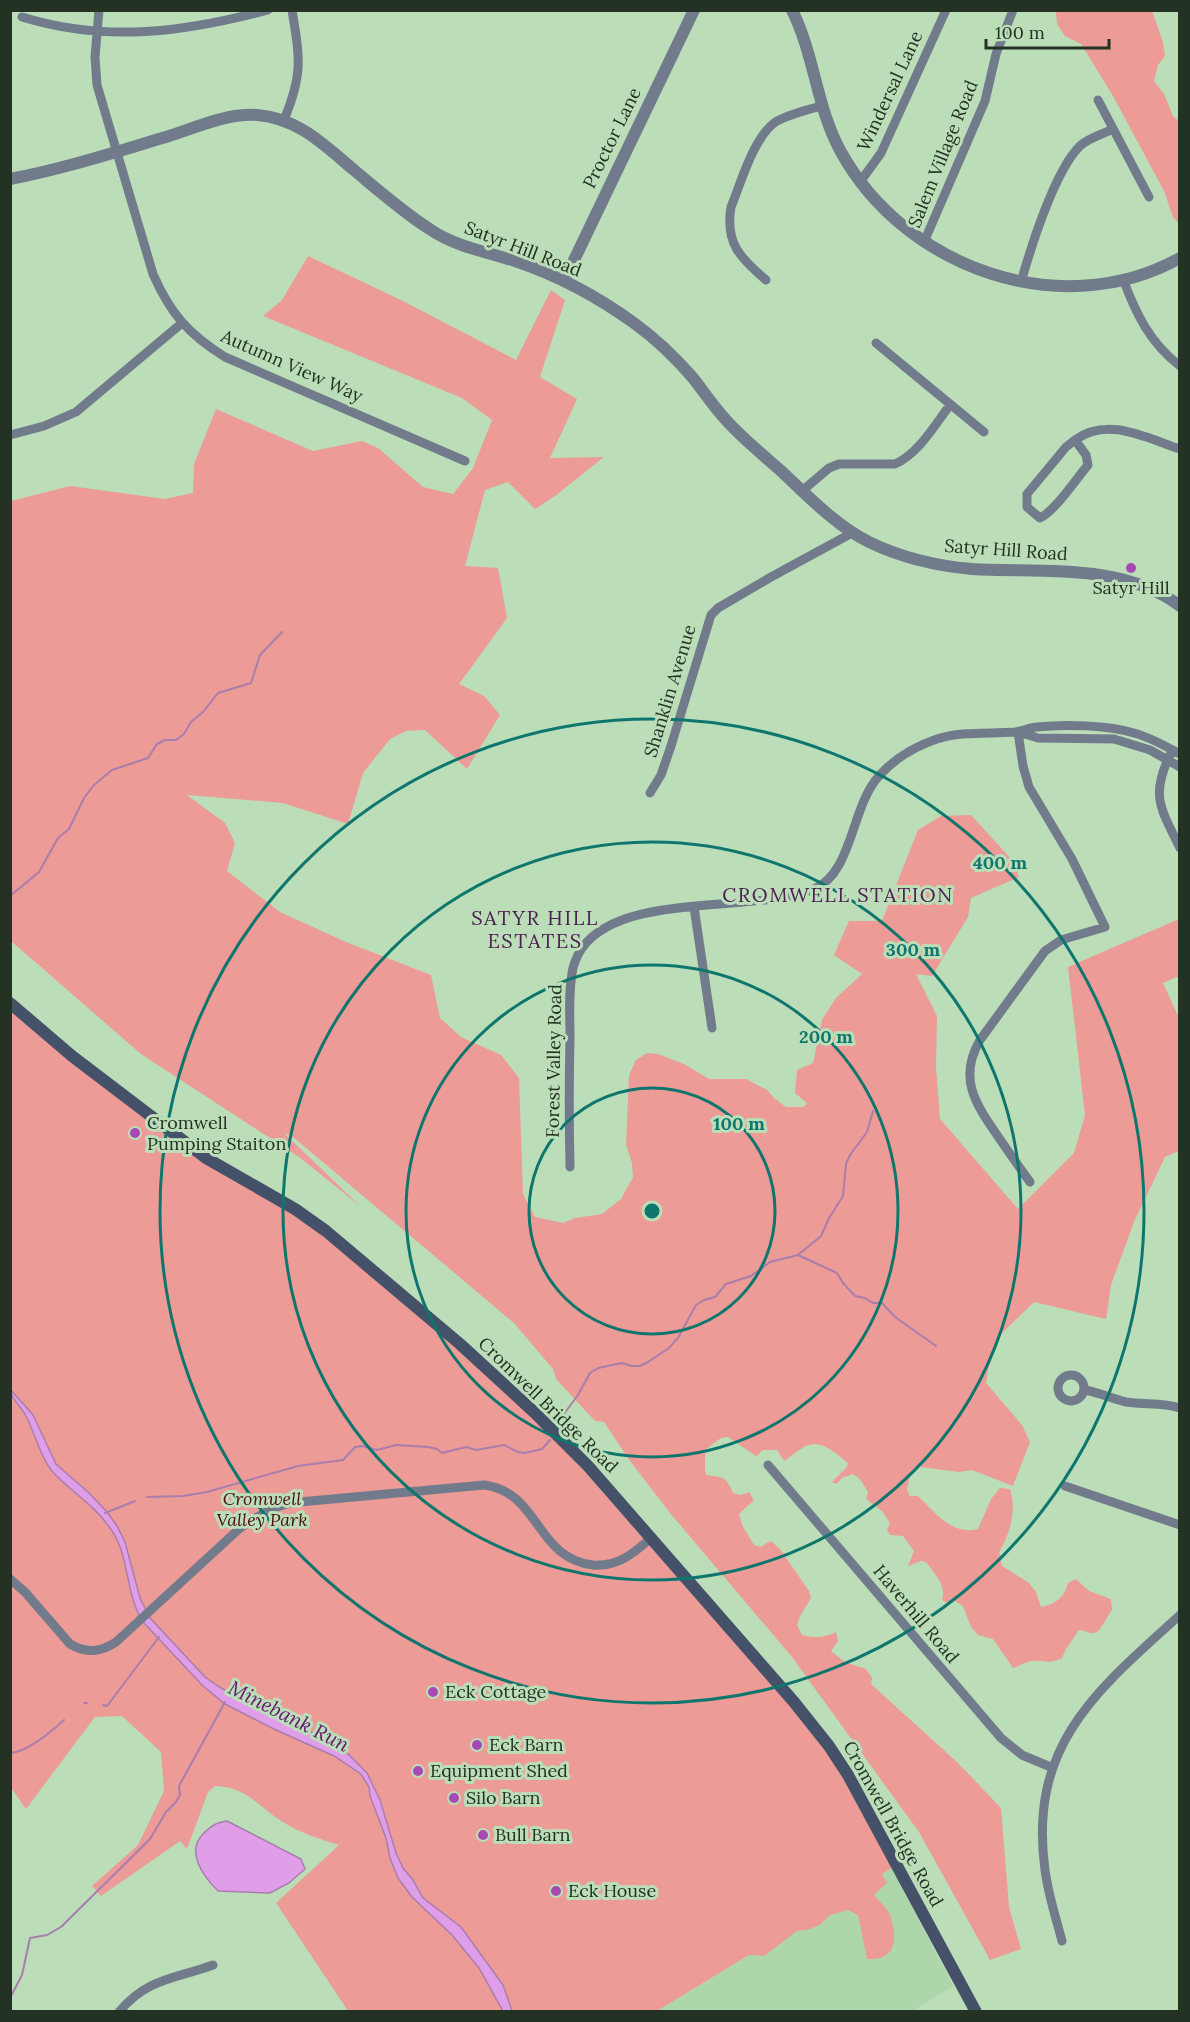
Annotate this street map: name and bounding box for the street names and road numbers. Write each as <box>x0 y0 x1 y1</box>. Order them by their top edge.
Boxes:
street label: Windersal Lane <box>852 27 928 155</box>
street label: Salem Village Road <box>903 77 983 231</box>
street label: Proctor Lane <box>577 83 646 192</box>
street label: Satyr Hill Road <box>461 216 585 282</box>
street label: Autumn View Way <box>217 324 367 407</box>
street label: Satyr Hill Road <box>944 534 1069 565</box>
street label: Shanklin Avenue <box>638 621 701 760</box>
street label: Forest Valley Road <box>541 984 566 1138</box>
street label: Cromwell Bridge Road <box>473 1332 623 1478</box>
street label: Haverhill Road <box>868 1560 964 1668</box>
street label: Cromwell Bridge Road <box>838 1737 949 1911</box>

